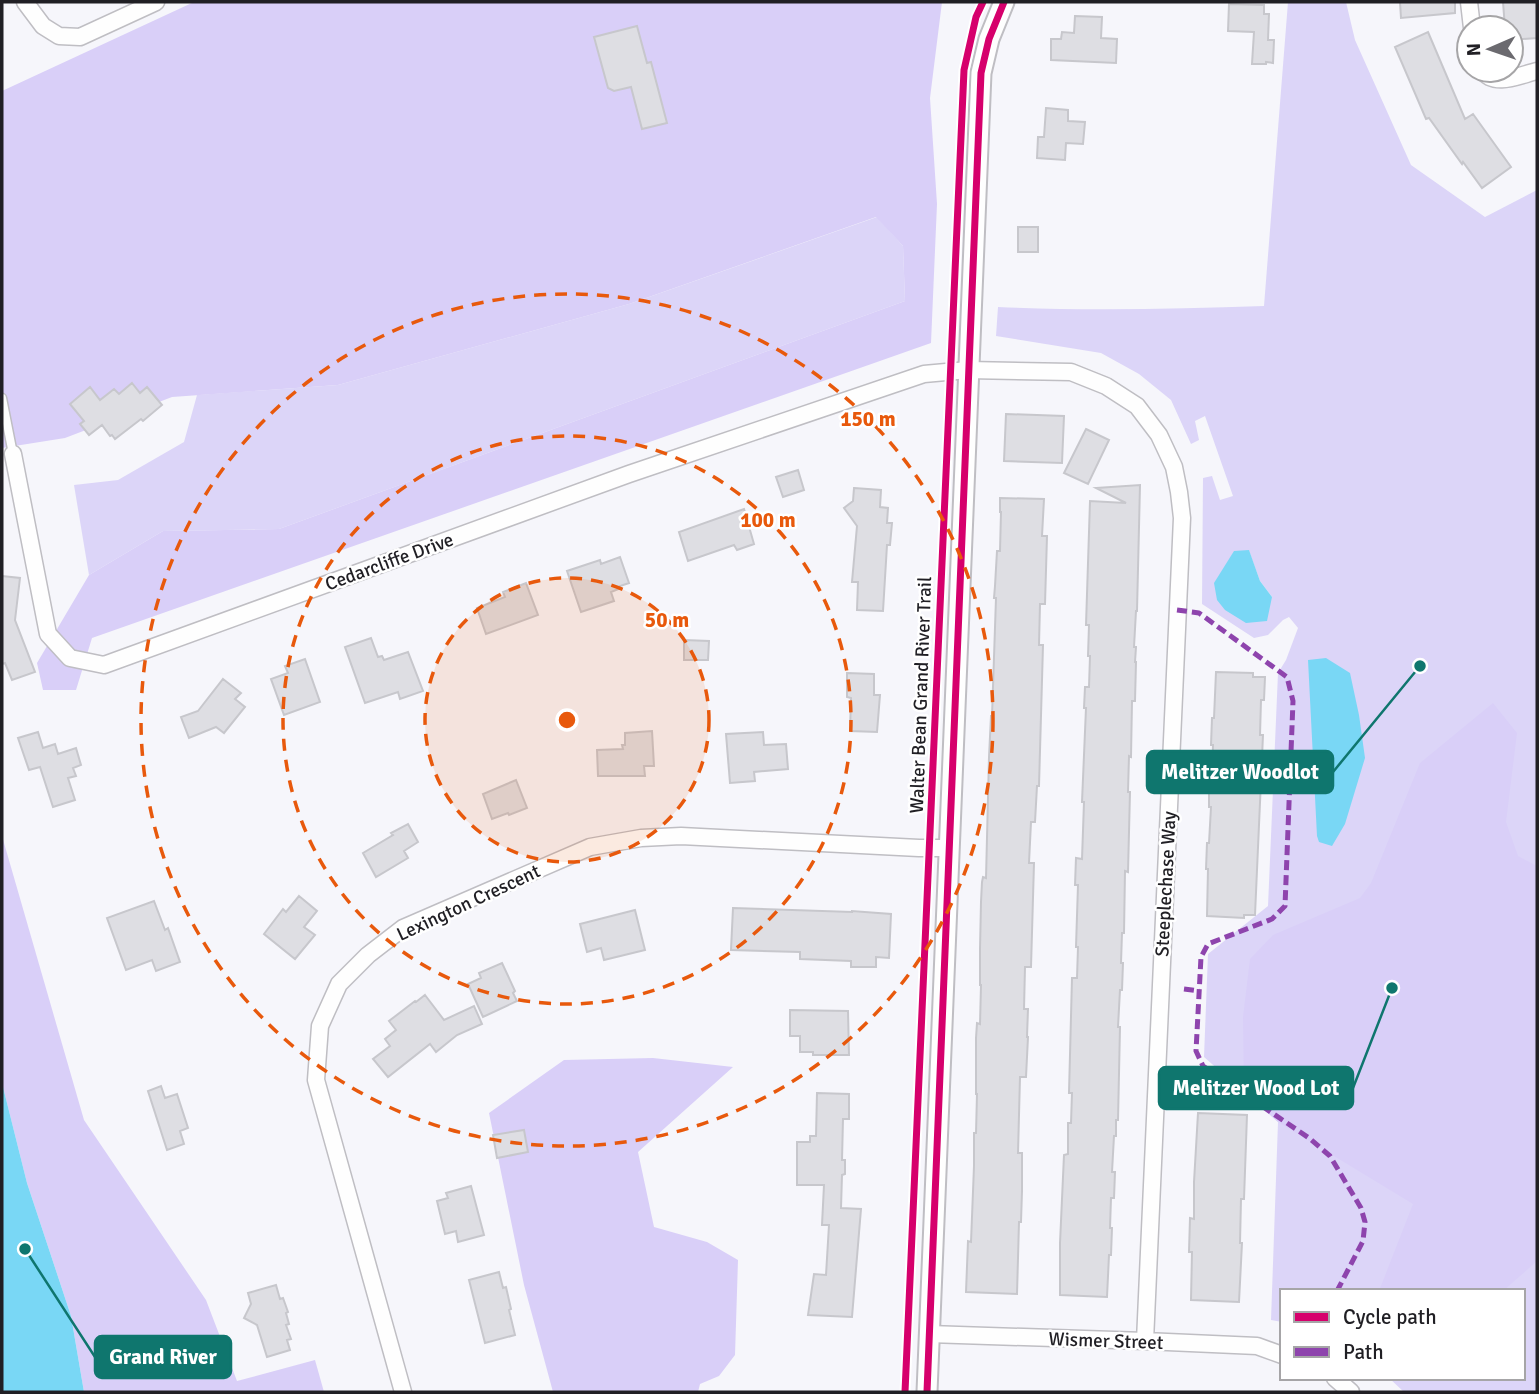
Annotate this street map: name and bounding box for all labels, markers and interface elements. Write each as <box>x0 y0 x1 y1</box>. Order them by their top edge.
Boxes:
north arrow <box>1455 14 1525 84</box>
text: N <box>1462 43 1486 57</box>
text: 150 m <box>840 406 896 432</box>
text: 100 m <box>740 507 796 533</box>
street label: Cedarcliffe Drive <box>322 528 457 596</box>
street label: Walter Bean Grand River Trail <box>905 576 937 814</box>
text: 50 m <box>645 607 689 633</box>
centre of rings <box>555 708 579 732</box>
callout: Melitzer Woodlot <box>1147 751 1333 793</box>
text: Melitzer Woodlot <box>1161 759 1319 785</box>
street label: Steeplechase Way <box>1150 811 1182 957</box>
street label: Lexington Crescent <box>393 859 544 947</box>
callout: Melitzer Wood Lot <box>1159 1067 1353 1109</box>
text: Melitzer Wood Lot <box>1173 1075 1340 1101</box>
legend <box>1280 1289 1525 1380</box>
text: Cycle path <box>1343 1304 1437 1330</box>
street label: Wismer Street <box>1048 1327 1164 1355</box>
callout: Grand River <box>95 1336 231 1378</box>
text: Path <box>1343 1339 1384 1365</box>
text: Grand River <box>109 1344 218 1370</box>

